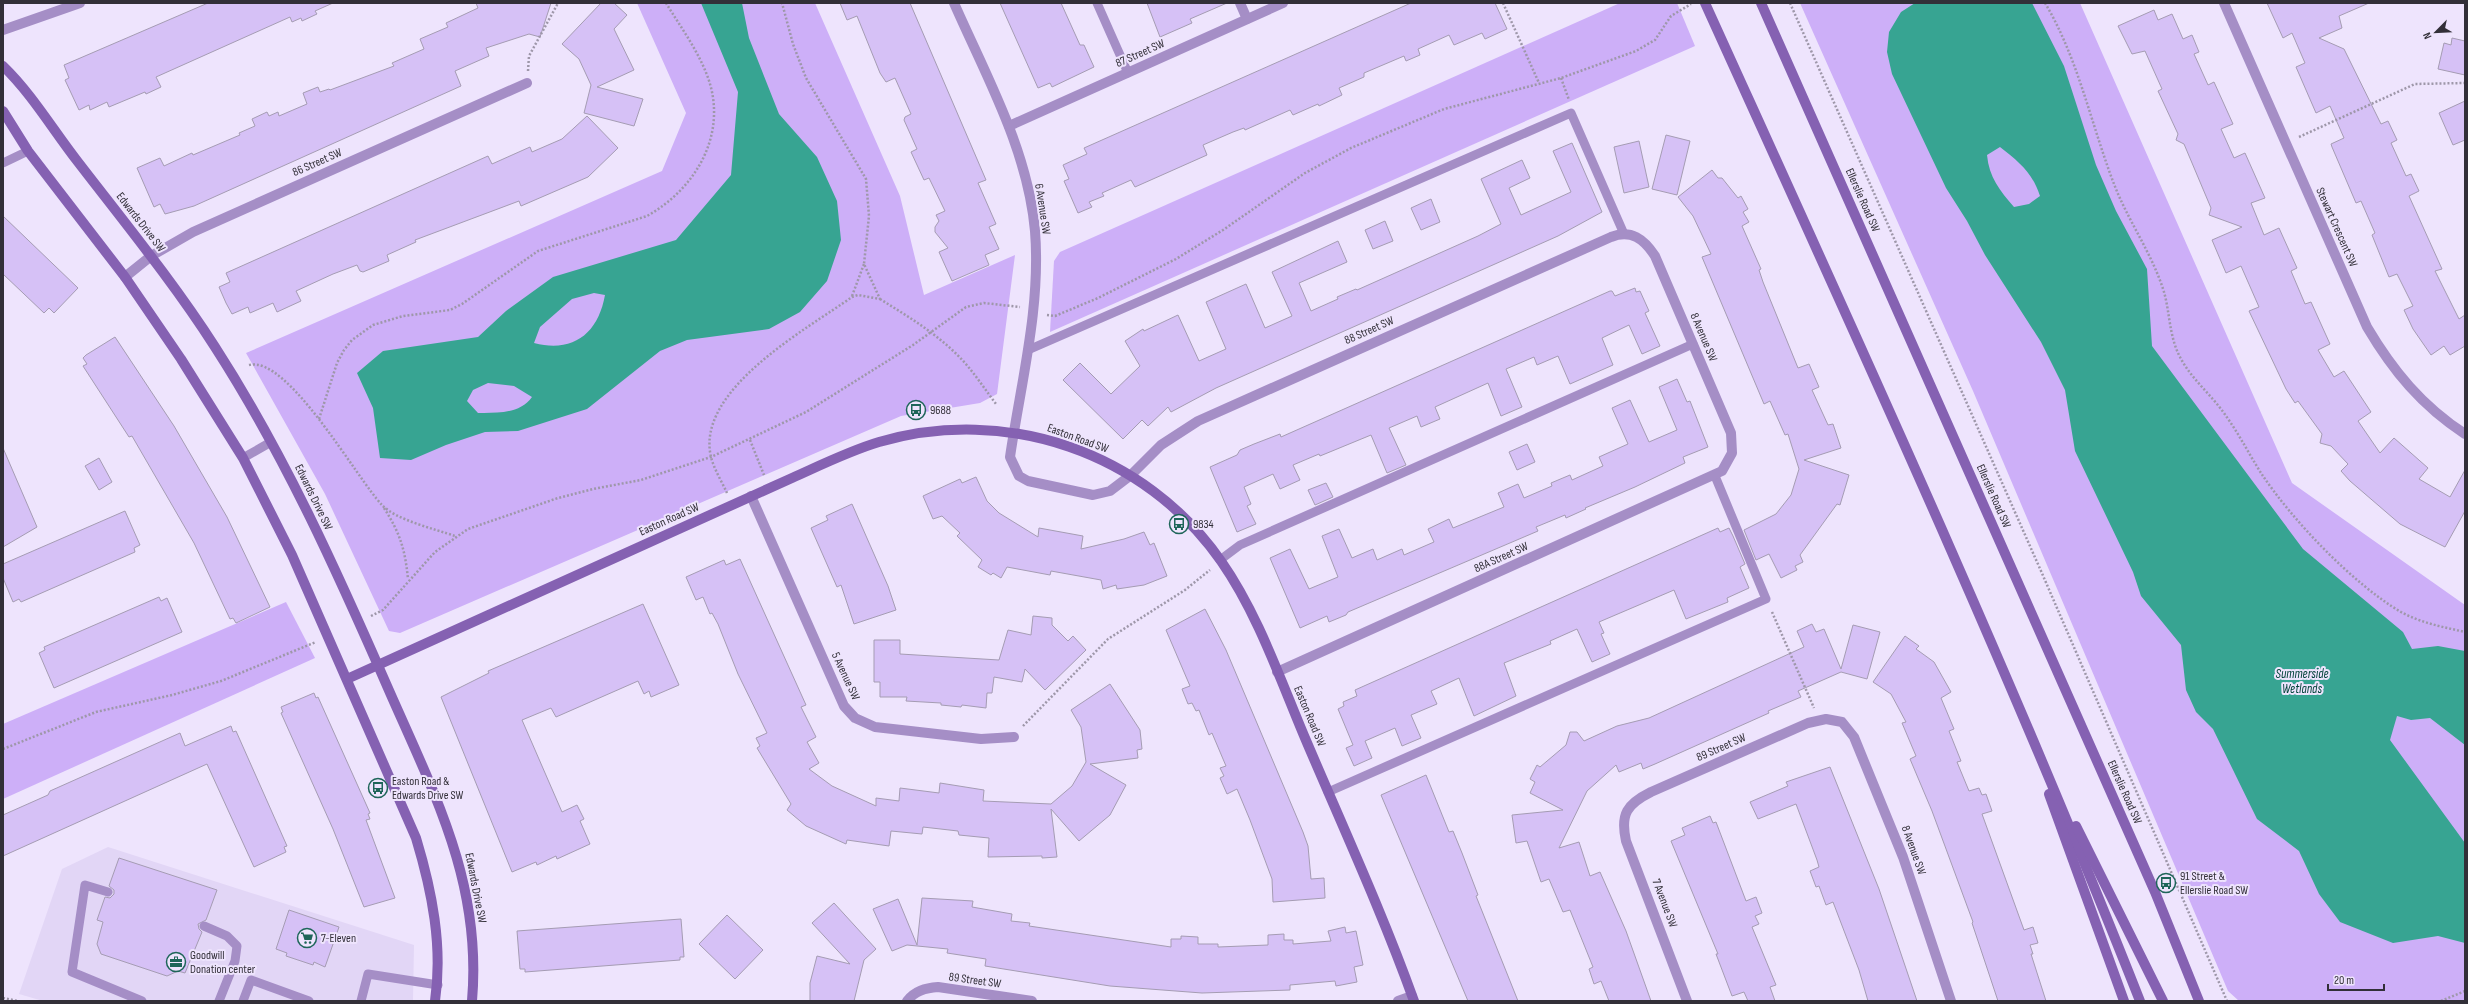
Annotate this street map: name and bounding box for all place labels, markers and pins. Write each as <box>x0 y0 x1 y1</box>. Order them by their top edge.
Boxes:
bus stop icon: 9688 <box>905 399 927 421</box>
place label: 9688 <box>930 403 951 418</box>
bus stop icon: 9834 <box>1168 513 1190 535</box>
place label: 9834 <box>1193 517 1214 532</box>
place label: Easton Road & Edwards Drive SW <box>392 774 464 803</box>
bus stop icon: Easton Road & Edwards Drive SW <box>367 777 389 799</box>
place label: 91 Street & Ellerslie Road SW <box>2180 869 2248 898</box>
bus stop icon: 91 Street & Ellerslie Road SW <box>2155 872 2177 894</box>
supermarket icon: 7-Eleven <box>296 927 318 949</box>
place label: 7-Eleven <box>321 931 356 946</box>
place label: Goodwill Donation center <box>190 948 256 977</box>
office icon: Goodwill Donation center <box>165 951 187 973</box>

